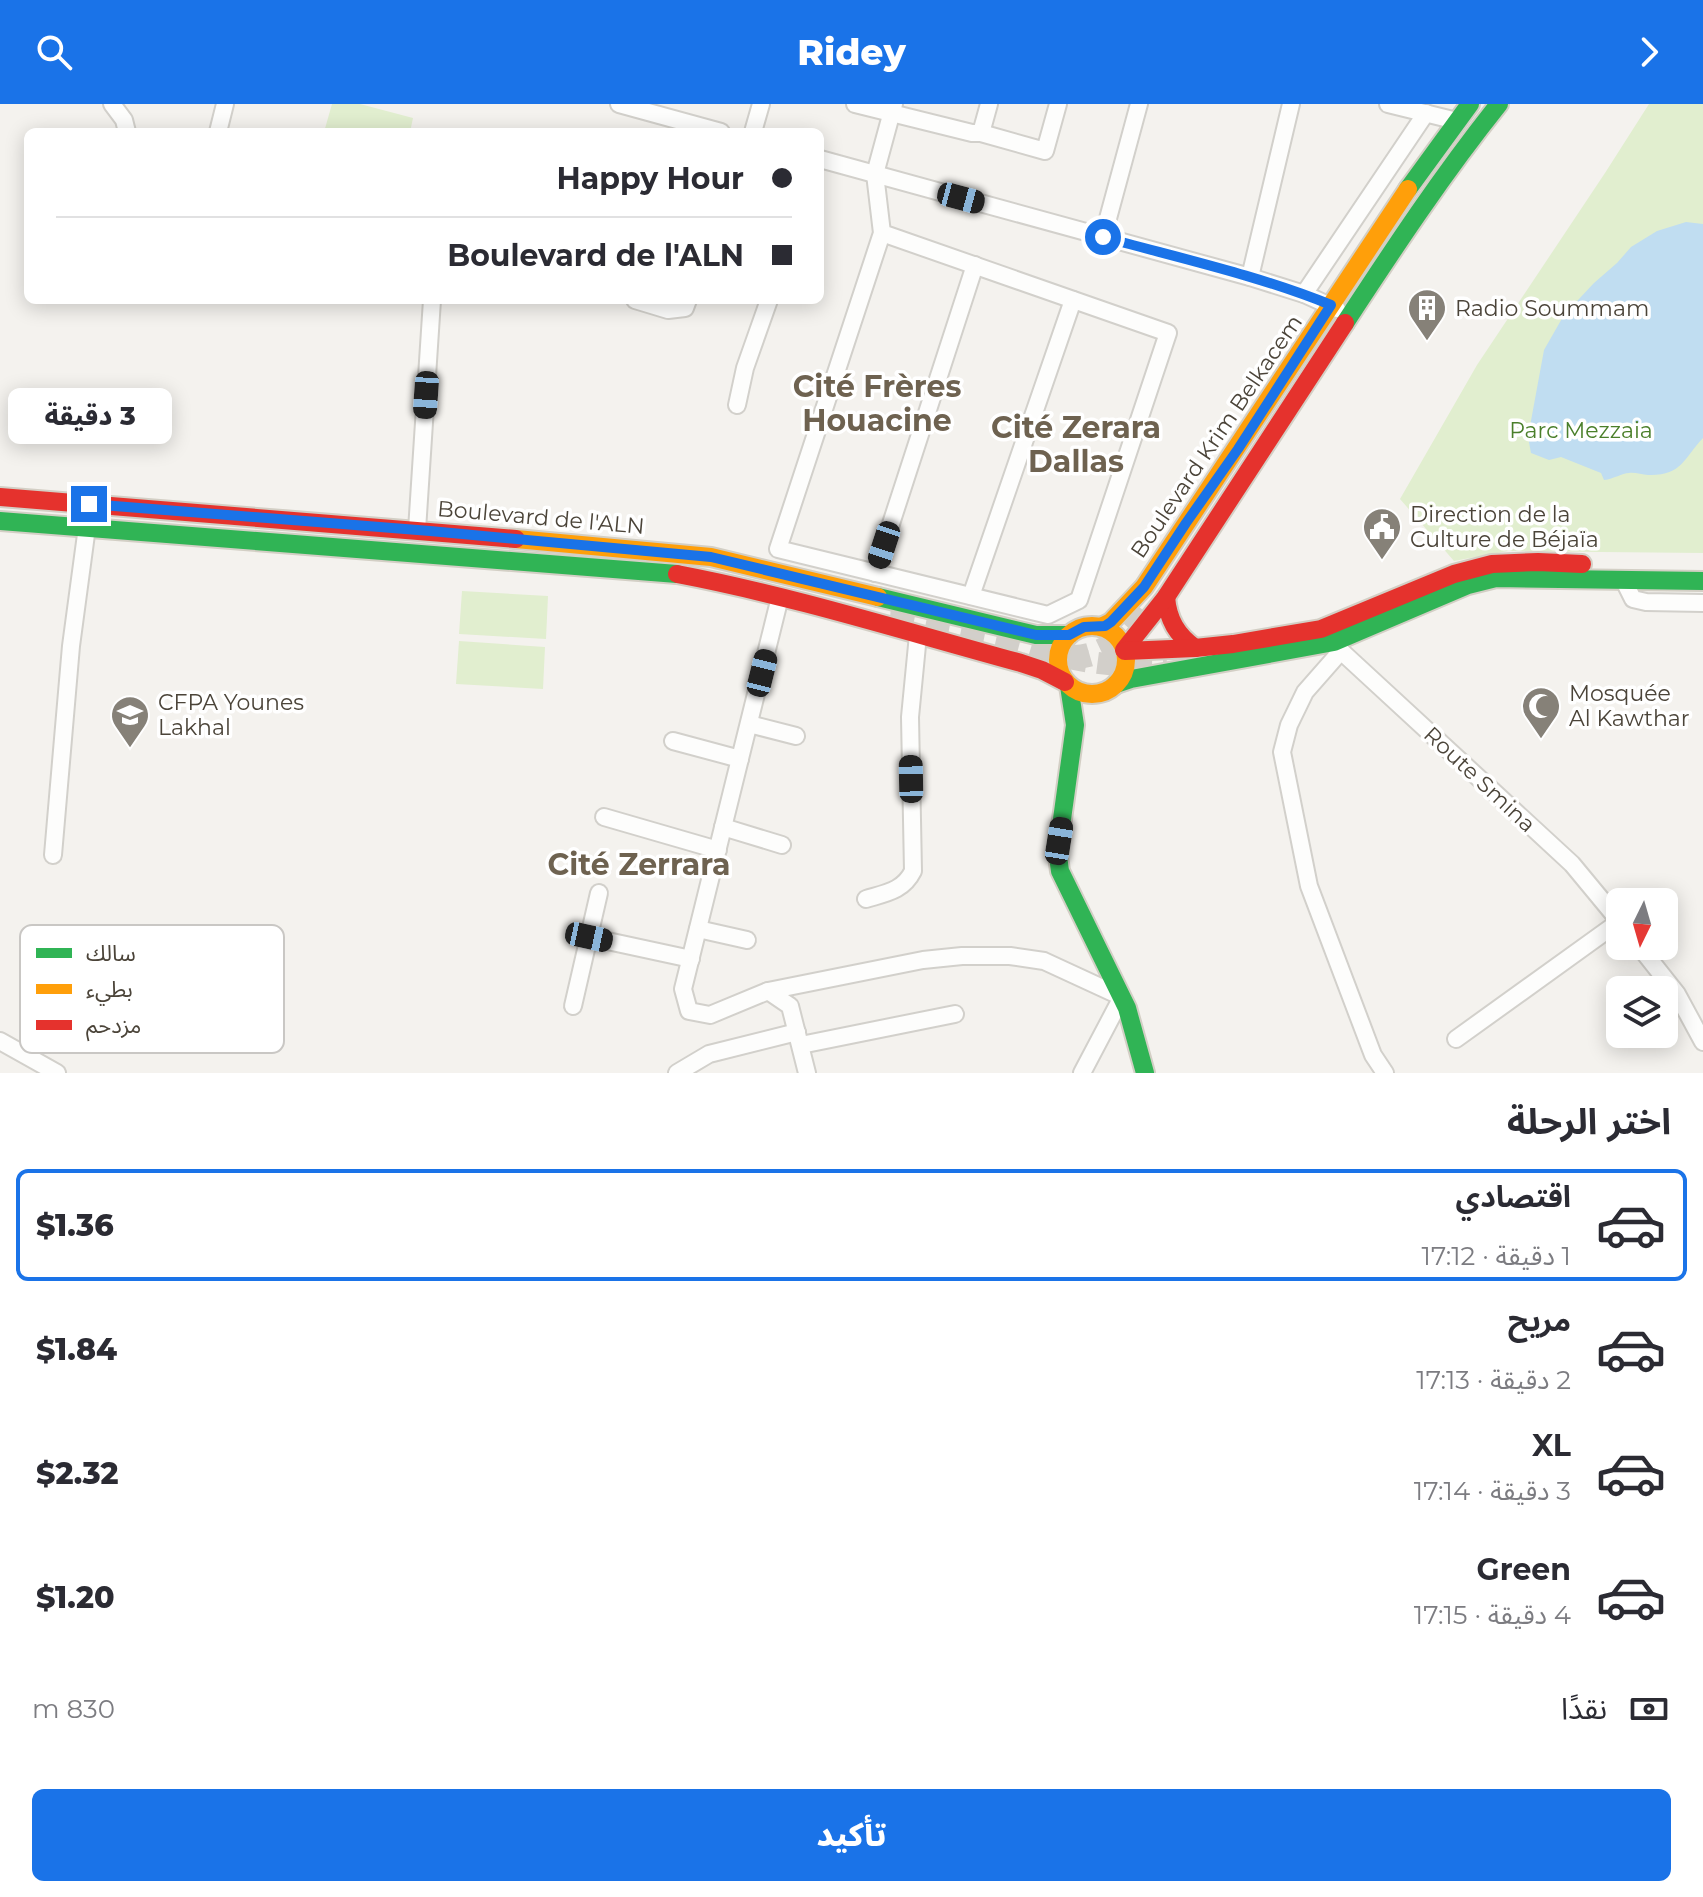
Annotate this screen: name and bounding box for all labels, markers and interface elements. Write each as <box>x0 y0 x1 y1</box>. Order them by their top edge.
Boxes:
icon: search <box>32 30 76 74</box>
text: Ridey <box>797 30 906 74</box>
icon: forward <box>1627 30 1671 74</box>
text: Happy Hour <box>556 160 744 197</box>
car <box>935 180 987 216</box>
route start <box>1085 219 1121 255</box>
text: Boulevard de l'ALN <box>447 237 744 274</box>
building icon: Radio Soummam <box>1406 287 1448 342</box>
place label: Radio Soummam <box>1455 295 1649 322</box>
street label: Boulevard Krim Belkacem <box>1125 310 1308 563</box>
district label: Cité Frères Houacine <box>793 368 961 439</box>
car <box>412 370 440 420</box>
callout: 3 دقيقة <box>7 388 171 444</box>
text: 3 دقيقة <box>44 400 136 432</box>
district label: Cité Zerara Dallas <box>991 409 1161 480</box>
park label: Parc Mezzaia <box>1509 417 1653 444</box>
route end <box>71 486 107 522</box>
street label: Boulevard de l'ALN <box>436 495 646 540</box>
place label: Direction de la Culture de Béjaïa <box>1410 501 1599 553</box>
public building icon: Direction de la Culture de Béjaïa <box>1361 506 1403 561</box>
car <box>865 518 903 572</box>
car <box>745 647 779 699</box>
place label: Mosquée Al Kawthar <box>1569 680 1690 732</box>
mosque icon: Mosquée Al Kawthar <box>1520 685 1562 740</box>
place label: CFPA Younes Lakhal <box>158 689 304 741</box>
school or university icon: CFPA Younes Lakhal <box>109 694 151 749</box>
street label: Route Smina <box>1418 721 1541 838</box>
car <box>899 755 923 803</box>
car <box>1043 815 1075 867</box>
district label: Cité Zerrara <box>548 846 730 883</box>
north arrow <box>1606 888 1678 960</box>
map controls <box>1606 888 1678 1048</box>
car <box>563 920 615 954</box>
legend <box>20 925 284 1053</box>
text: سالك <box>86 940 136 967</box>
text: بطيء <box>86 976 133 1006</box>
button: layers <box>1606 976 1678 1048</box>
text: مزدحم <box>86 1012 141 1042</box>
text: اختر الرحلة <box>1507 1099 1671 1143</box>
text: اقتصادي <box>1456 1178 1571 1215</box>
icon: car <box>1595 1189 1667 1261</box>
text: $1.36 <box>36 1207 114 1244</box>
text: 1 دقيقة · 17:12 <box>1422 1240 1571 1272</box>
text: مريح <box>1508 1302 1571 1339</box>
icon: car <box>1595 1313 1667 1385</box>
text: $1.84 <box>36 1331 117 1368</box>
text: 2 دقيقة · 17:13 <box>1416 1364 1571 1396</box>
text: XL <box>1532 1427 1571 1464</box>
icon: car <box>1595 1437 1667 1509</box>
text: $2.32 <box>36 1455 118 1492</box>
text: 3 دقيقة · 17:14 <box>1414 1475 1571 1507</box>
text: Green <box>1477 1551 1571 1588</box>
icon: car <box>1595 1561 1667 1633</box>
text: $1.20 <box>36 1579 115 1616</box>
text: 4 دقيقة · 17:15 <box>1414 1599 1571 1631</box>
icon: cash <box>1627 1687 1671 1731</box>
text: نقدًا <box>1561 1690 1607 1727</box>
text: 830 m <box>32 1693 115 1725</box>
button: تأكيد <box>32 1789 1671 1881</box>

